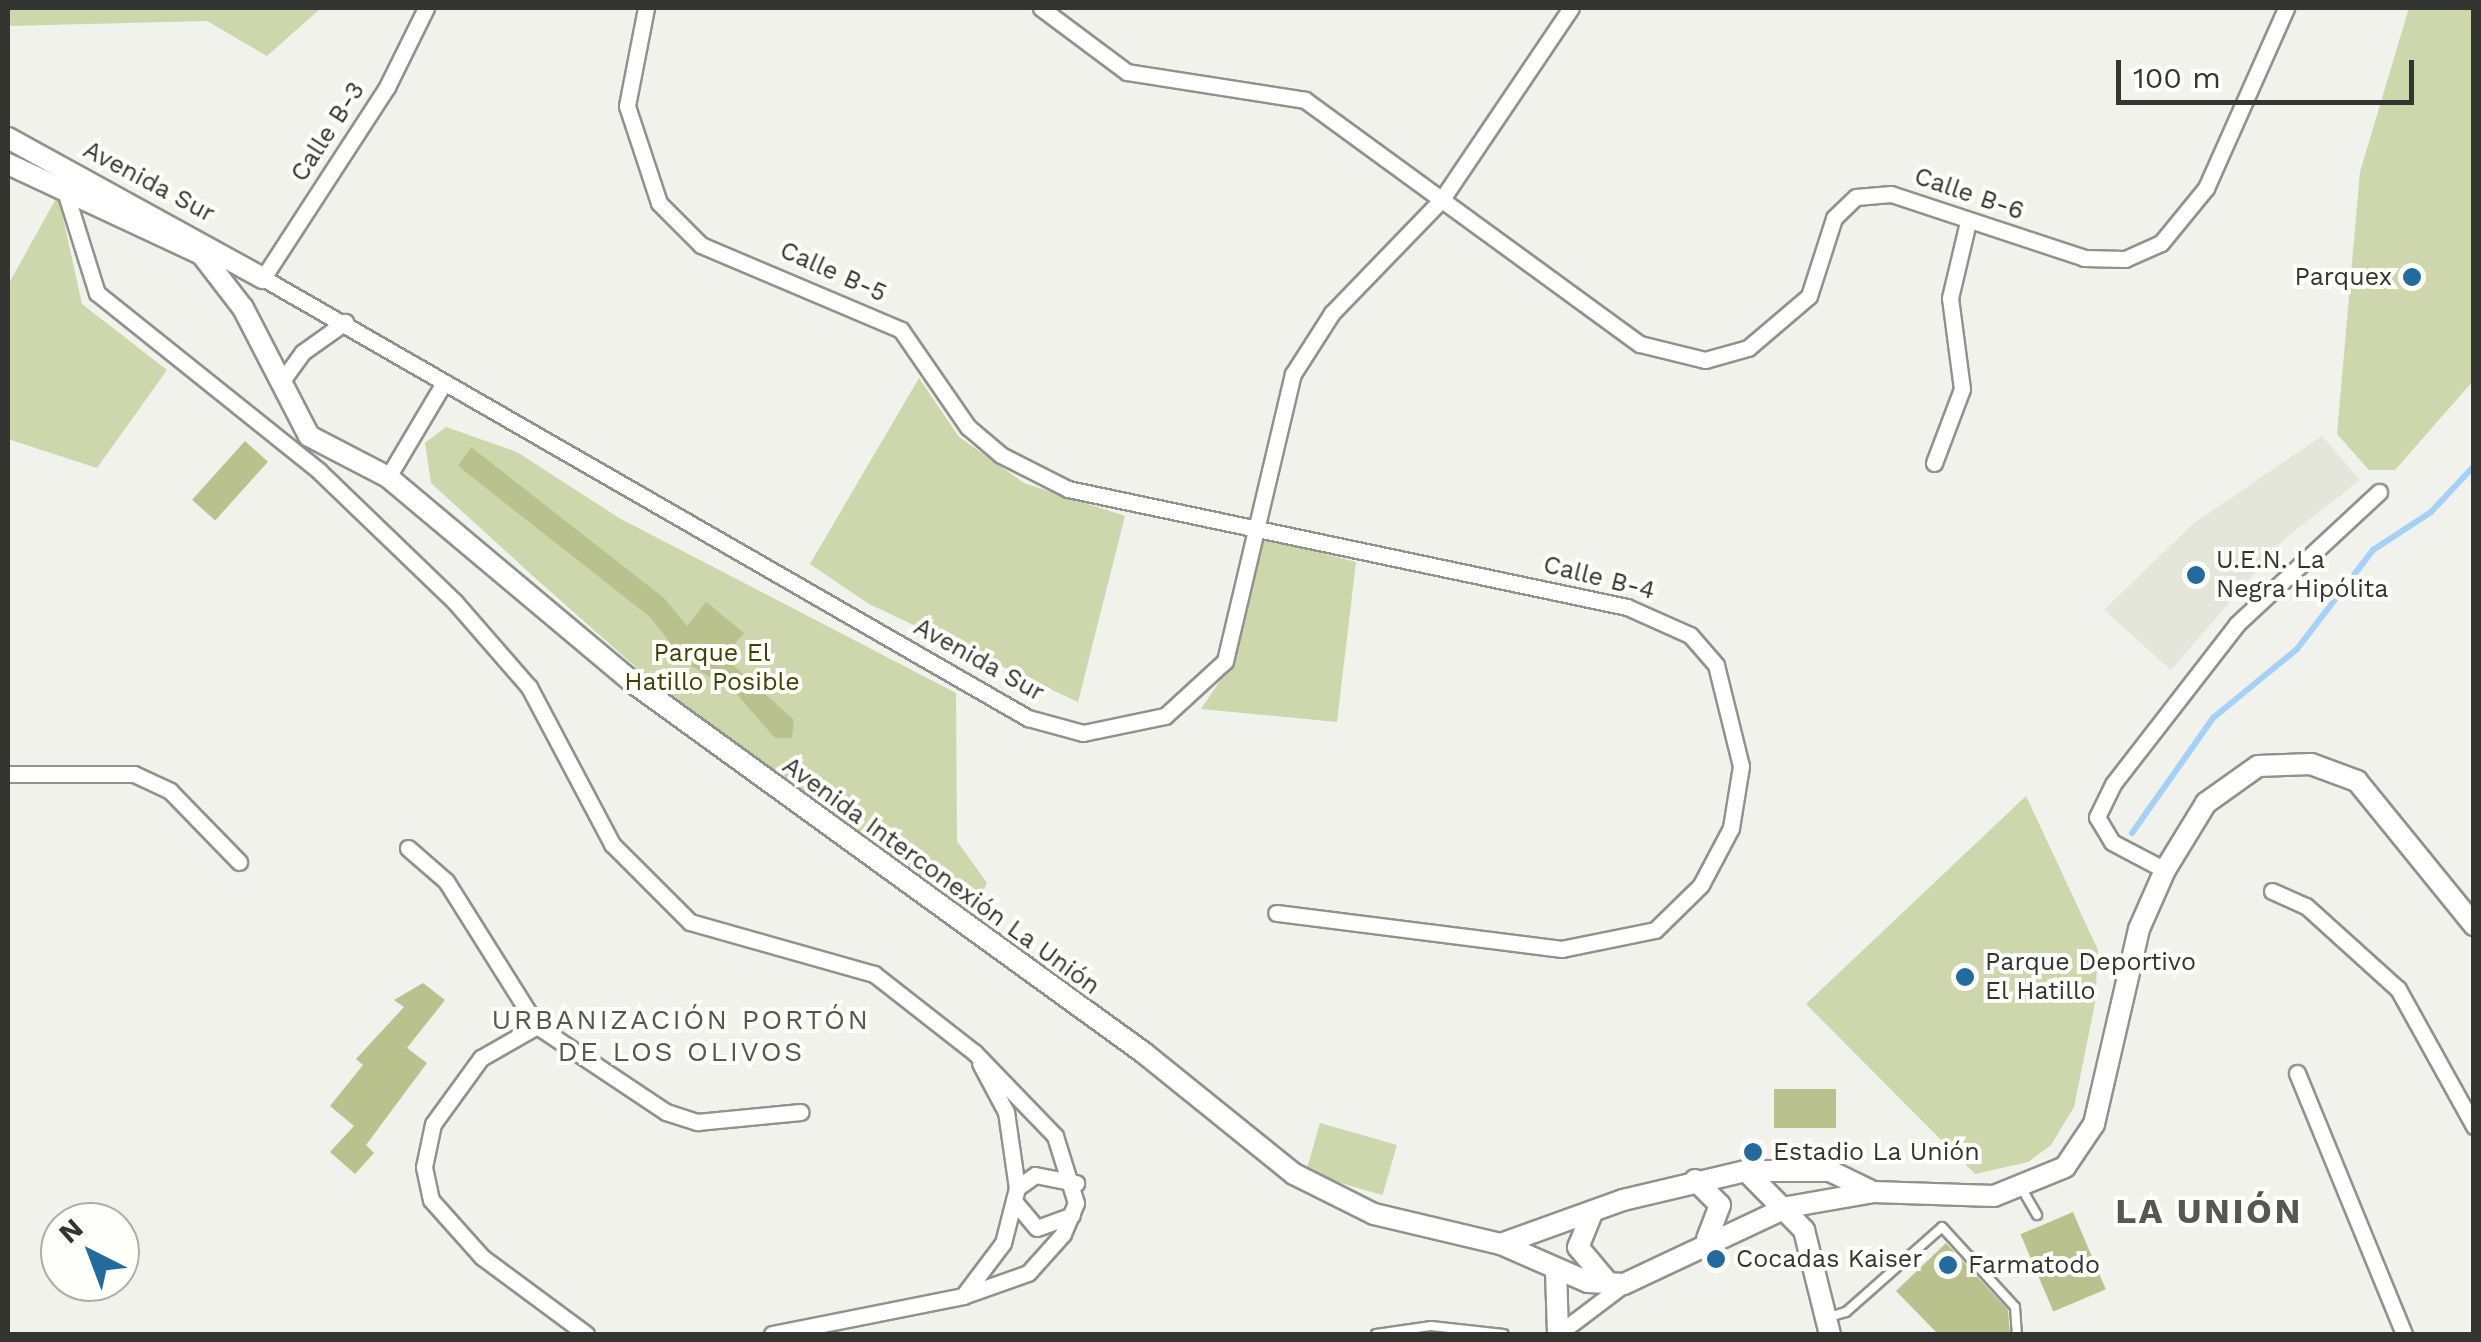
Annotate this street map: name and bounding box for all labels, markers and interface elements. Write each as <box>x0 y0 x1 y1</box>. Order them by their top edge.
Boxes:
scale bar <box>2121 40 2418 102</box>
text: 100 m <box>2133 60 2221 95</box>
street label: Calle B-3 <box>285 77 371 187</box>
street label: Avenida Sur <box>78 135 220 229</box>
street label: Calle B-6 <box>1910 161 2028 227</box>
street label: Calle B-5 <box>775 235 891 309</box>
place label: Parquex <box>2294 262 2392 292</box>
marker: Parquex <box>2401 266 2423 288</box>
place label: U.E.N. La Negra Hipólita <box>2216 546 2389 605</box>
street label: Calle B-4 <box>1540 550 1658 606</box>
marker: U.E.N. La Negra Hipólita <box>2185 564 2207 586</box>
street label: Avenida Sur <box>908 612 1050 708</box>
park label: Parque El Hatillo Posible <box>624 639 800 698</box>
street label: Avenida Interconexión La Unión <box>776 750 1106 1002</box>
place label: Parque Deportivo El Hatillo <box>1985 948 2196 1007</box>
marker: Parque Deportivo El Hatillo <box>1954 966 1976 988</box>
district label: URBANIZACIÓN PORTÓN DE LOS OLIVOS <box>491 1003 871 1069</box>
place label: Estadio La Unión <box>1773 1137 1980 1167</box>
marker: Estadio La Unión <box>1742 1141 1764 1163</box>
district label: LA UNIÓN <box>2115 1190 2303 1232</box>
north arrow <box>40 1202 140 1302</box>
text: N <box>52 1212 90 1250</box>
place label: Cocadas Kaiser <box>1736 1244 1922 1274</box>
marker: Cocadas Kaiser <box>1705 1248 1727 1270</box>
place label: Farmatodo <box>1968 1250 2100 1280</box>
marker: Farmatodo <box>1937 1254 1959 1276</box>

